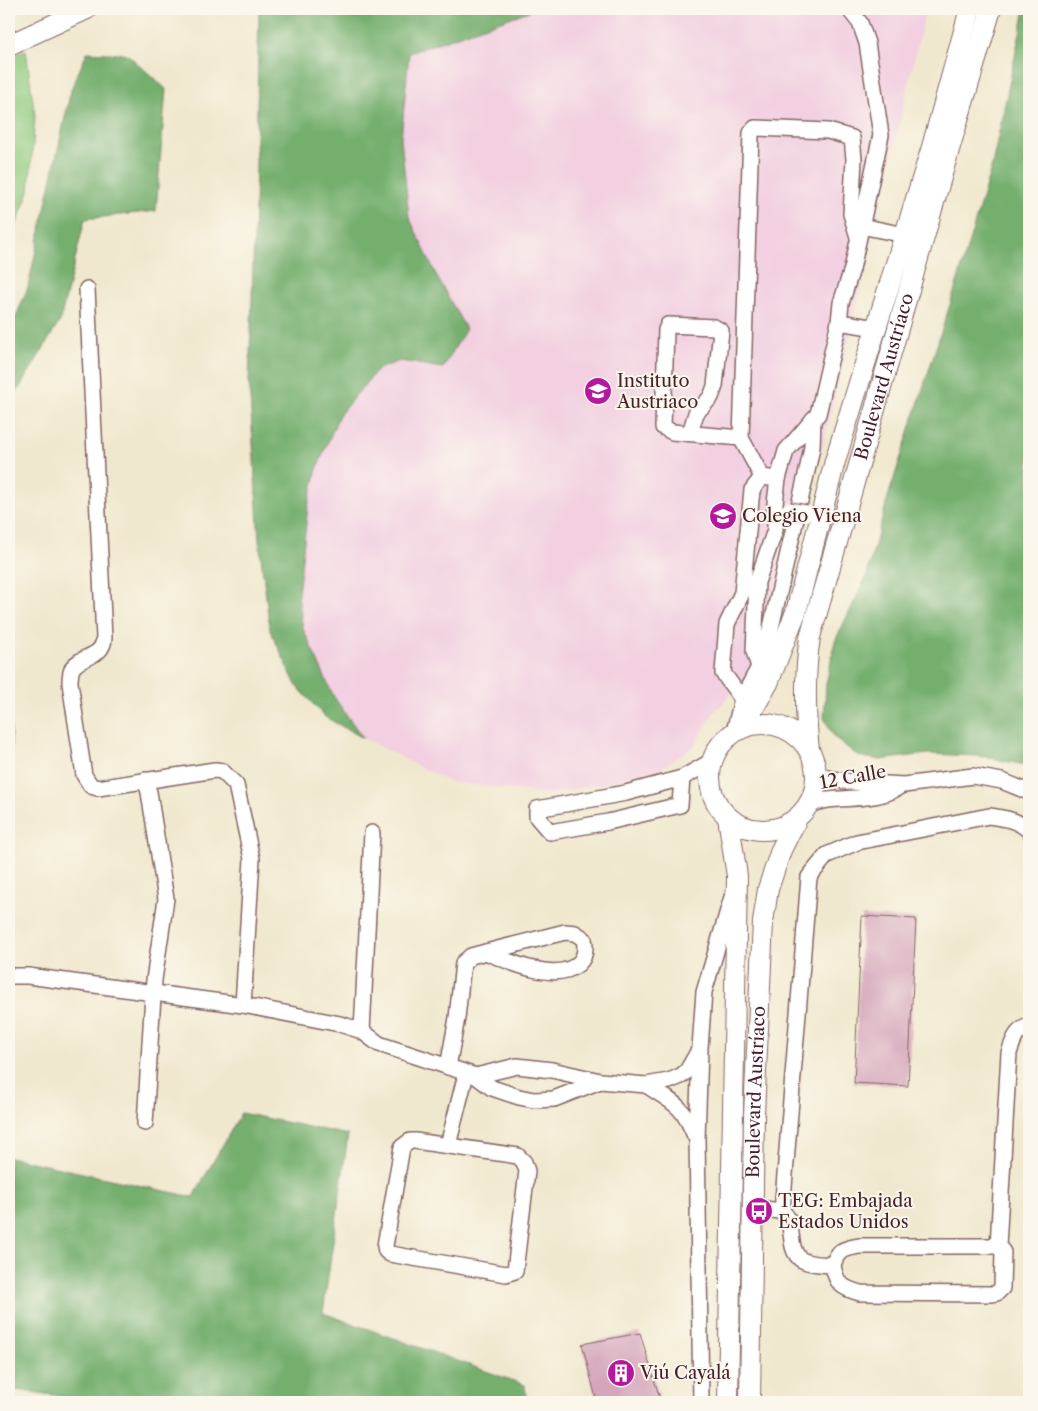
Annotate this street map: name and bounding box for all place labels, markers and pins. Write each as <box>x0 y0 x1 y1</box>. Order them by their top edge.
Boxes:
place label: Instituto Austriaco <box>616 370 698 413</box>
school or university icon: Instituto Austriaco <box>583 376 613 406</box>
school or university icon: Colegio Viena <box>708 501 738 531</box>
place label: Colegio Viena <box>742 505 862 527</box>
place label: TEG: Embajada Estados Unidos <box>778 1190 913 1233</box>
bus stop icon: TEG: Embajada Estados Unidos <box>744 1196 774 1226</box>
building icon: Viú Cayalá <box>606 1358 636 1388</box>
place label: Viú Cayalá <box>639 1362 731 1384</box>

